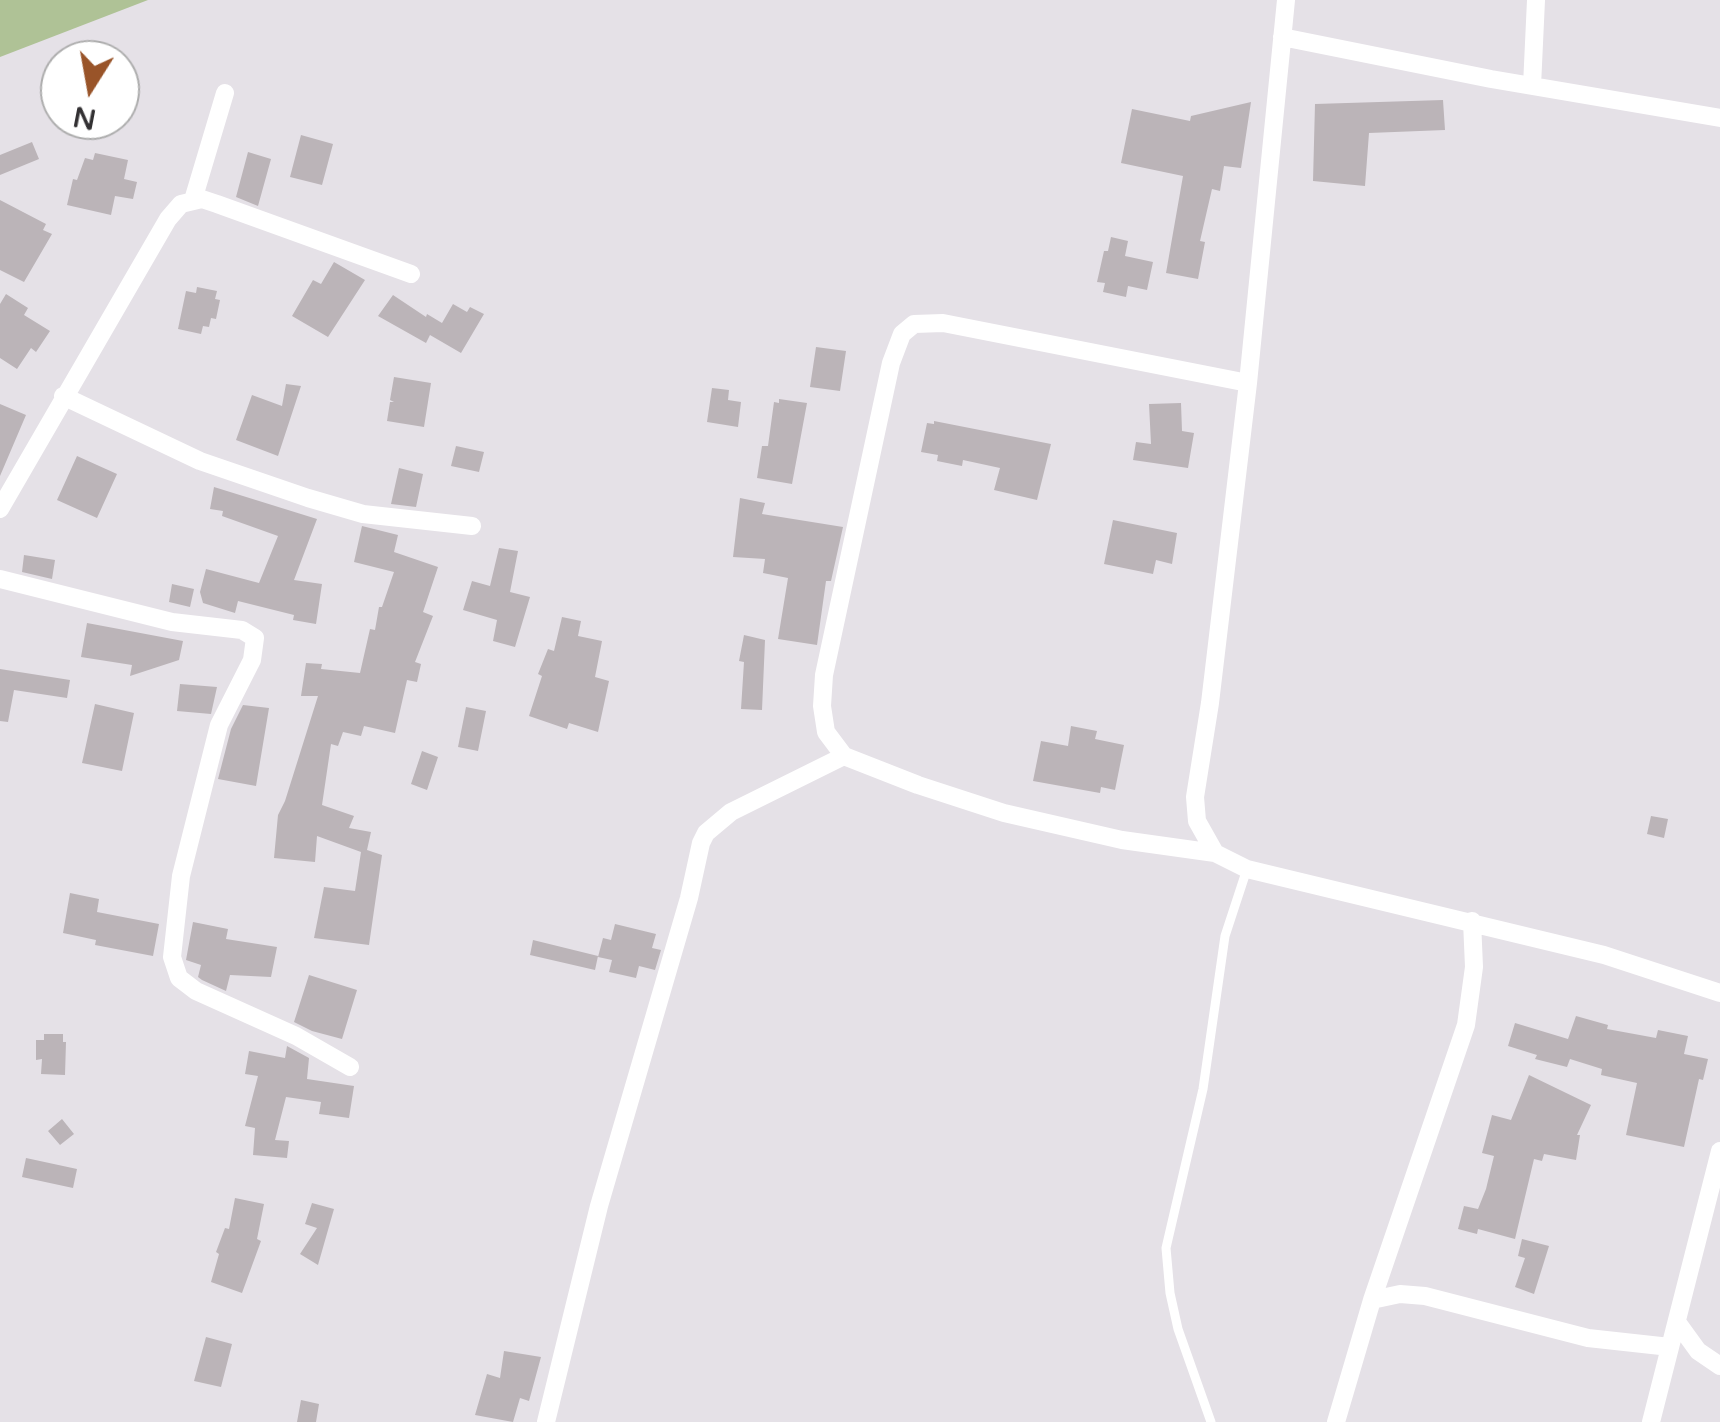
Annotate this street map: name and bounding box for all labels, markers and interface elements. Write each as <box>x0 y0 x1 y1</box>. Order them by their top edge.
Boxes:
north arrow <box>40 40 140 140</box>
text: N <box>70 99 99 136</box>

